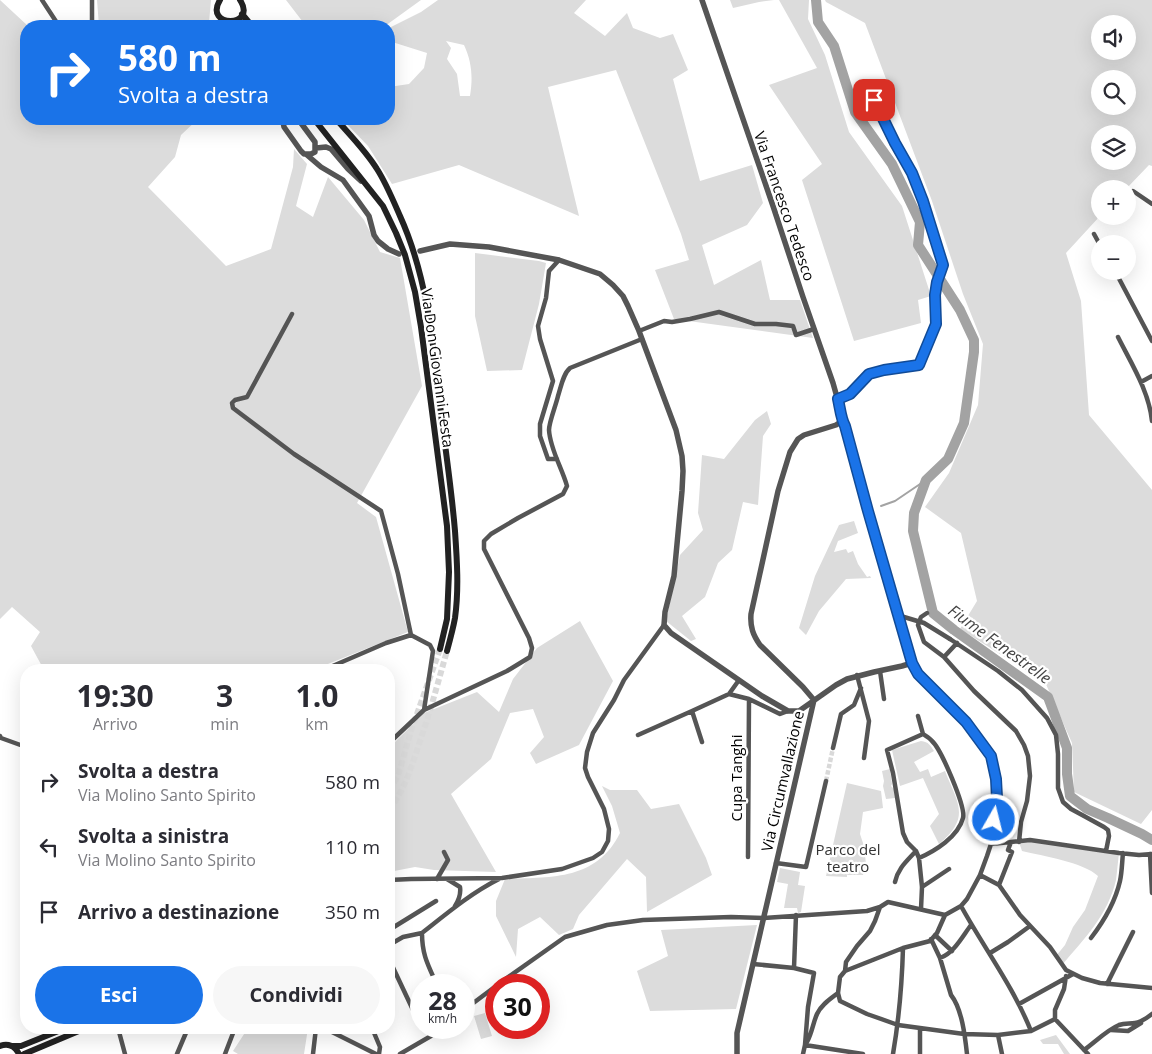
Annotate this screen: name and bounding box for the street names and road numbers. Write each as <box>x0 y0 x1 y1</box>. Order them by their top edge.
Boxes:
street label: Via Francesco Tedesco <box>750 129 820 283</box>
street label: Via Don Giovanni Festa <box>417 287 459 449</box>
street label: Via Circumvallazione <box>756 709 808 853</box>
street label: Cupa Tanghi <box>726 735 746 821</box>

